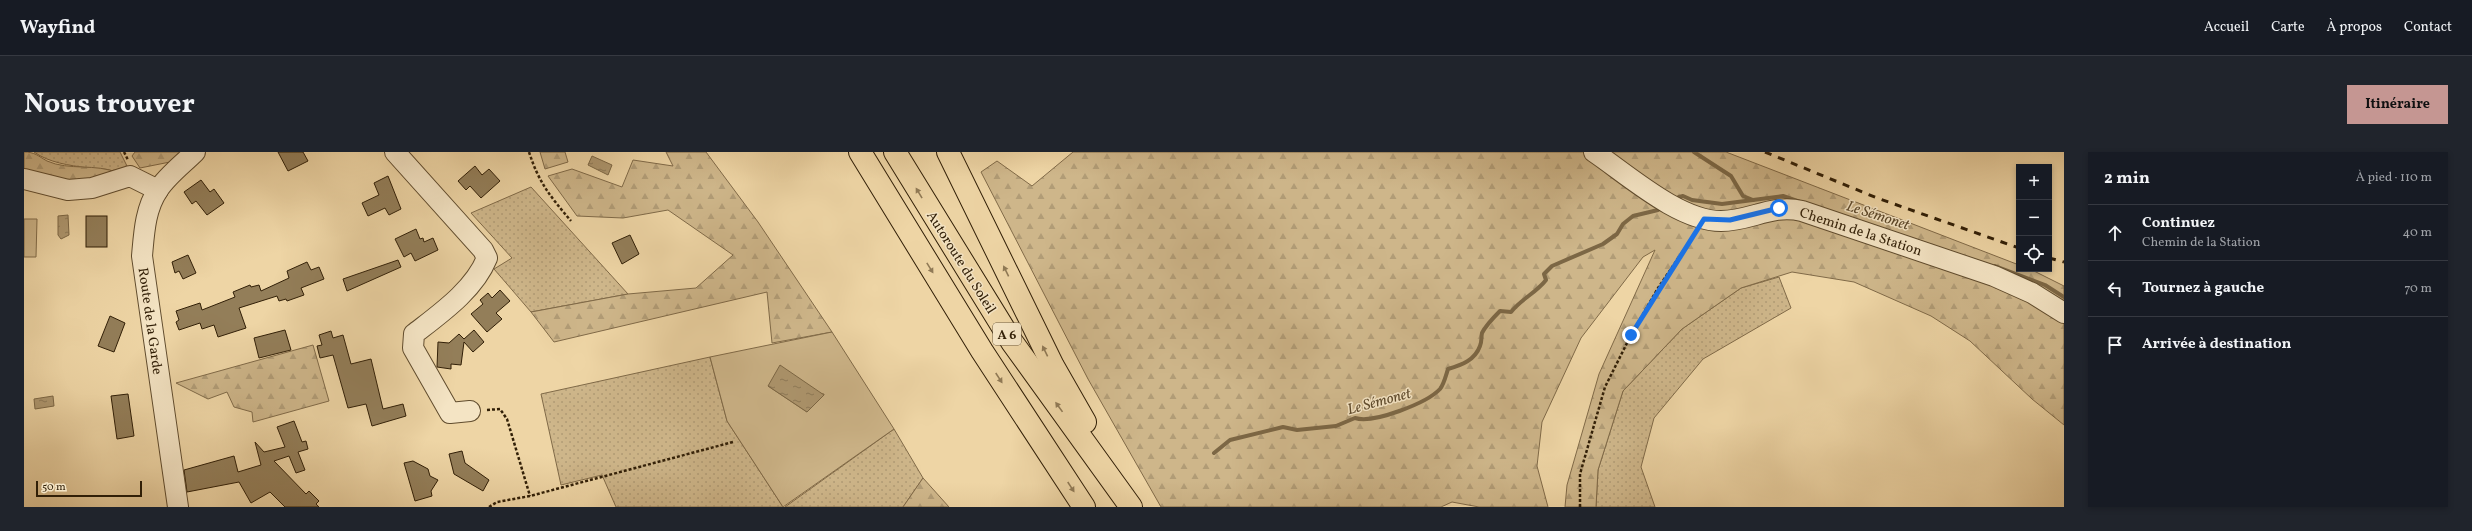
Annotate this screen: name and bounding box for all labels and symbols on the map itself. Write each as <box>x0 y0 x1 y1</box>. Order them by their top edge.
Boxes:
one-way arrow <box>916 187 923 199</box>
water label: Le Sémonet <box>1843 196 1913 237</box>
route start <box>1770 199 1788 217</box>
street label: Chemin de la Station <box>1797 204 1924 261</box>
street label: Autoroute du Soleil <box>921 208 1000 318</box>
one-way arrow <box>926 263 934 273</box>
one-way arrow <box>1003 265 1009 277</box>
street label: Route de la Garde <box>133 267 166 376</box>
road number: A 6 <box>993 323 1021 345</box>
route end <box>1622 326 1640 344</box>
one-way arrow <box>1042 345 1048 357</box>
one-way arrow <box>996 372 1003 384</box>
water label: Le Sémonet <box>1345 384 1415 421</box>
one-way arrow <box>1055 402 1063 413</box>
scale bar <box>36 479 142 498</box>
one-way arrow <box>1067 481 1074 492</box>

